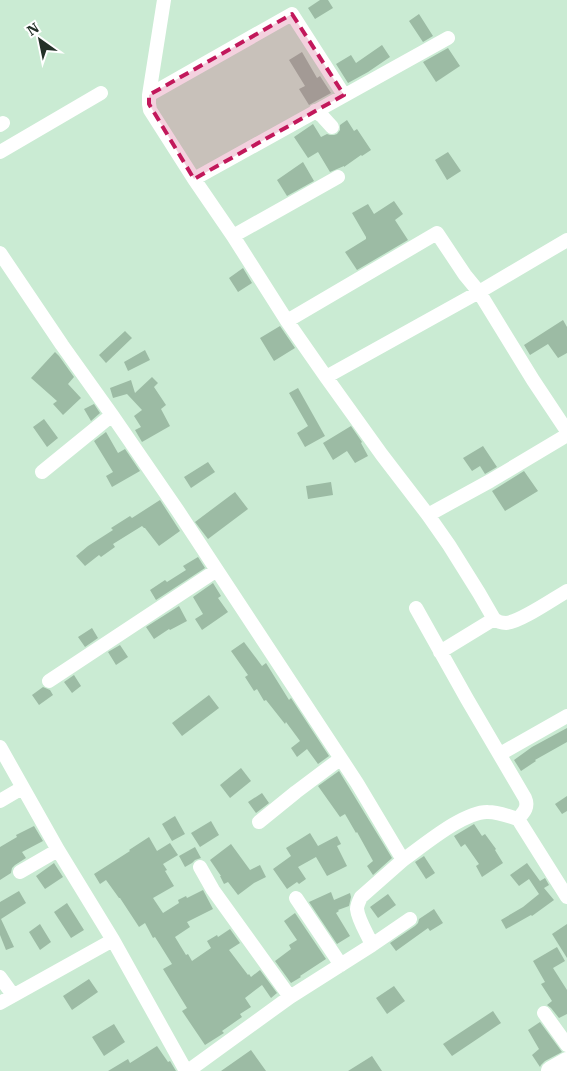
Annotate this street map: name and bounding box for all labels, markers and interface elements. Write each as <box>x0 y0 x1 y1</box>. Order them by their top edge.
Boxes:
north arrow <box>15 15 65 65</box>
text: N <box>23 19 42 40</box>

